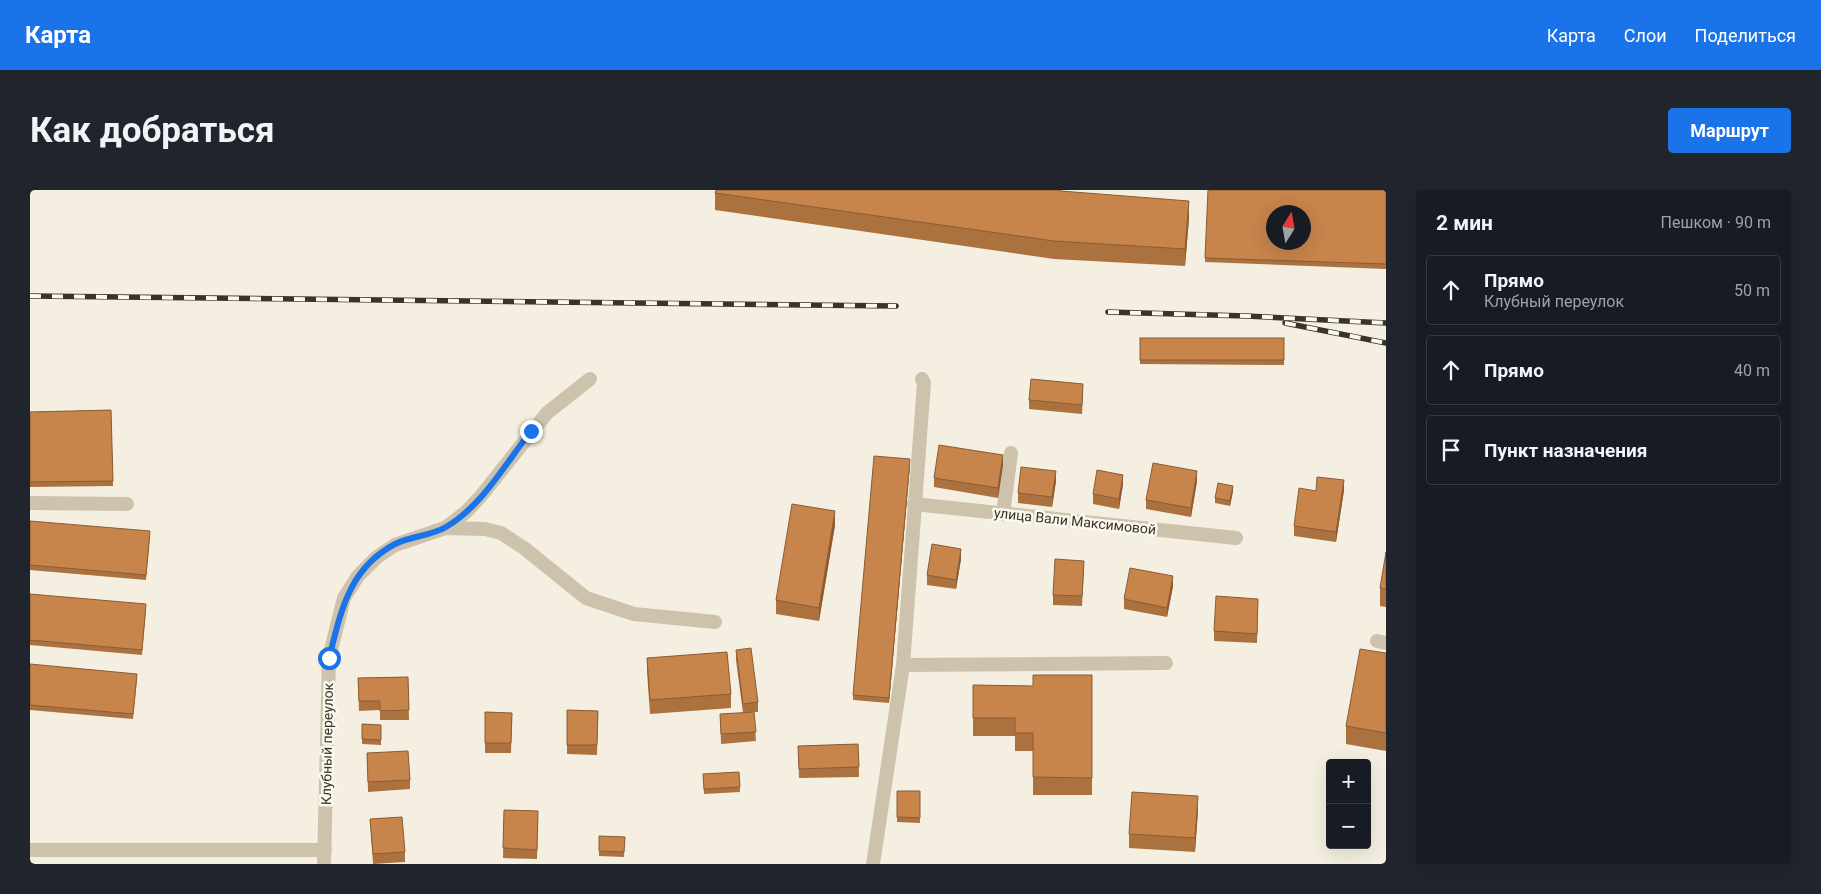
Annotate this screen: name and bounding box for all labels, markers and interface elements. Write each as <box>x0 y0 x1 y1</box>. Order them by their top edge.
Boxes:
text: Карта <box>25 21 91 49</box>
text: Карта <box>1547 25 1596 46</box>
text: Слои <box>1624 25 1667 46</box>
text: Поделиться <box>1695 25 1796 46</box>
button: Маршрут <box>1668 108 1791 153</box>
text: Как добраться <box>30 110 275 151</box>
north arrow <box>1266 205 1311 250</box>
text: 2 мин <box>1436 211 1493 235</box>
text: Пешком · 90 m <box>1661 213 1771 232</box>
text: Прямо <box>1484 269 1544 292</box>
icon: ahead <box>1437 276 1465 304</box>
text: 50 m <box>1734 281 1770 300</box>
text: Клубный переулок <box>1484 292 1624 311</box>
icon: ahead <box>1437 356 1465 384</box>
text: Прямо <box>1484 359 1544 382</box>
text: 40 m <box>1734 361 1770 380</box>
route end <box>520 420 543 443</box>
icon: arrive <box>1437 436 1465 464</box>
text: Пункт назначения <box>1484 439 1647 462</box>
street label: улица Вали Максимовой <box>993 505 1157 537</box>
route start <box>318 647 341 670</box>
street label: Клубный переулок <box>318 682 336 805</box>
map controls <box>1326 759 1371 849</box>
button: + <box>1326 759 1371 804</box>
button: − <box>1326 804 1371 849</box>

